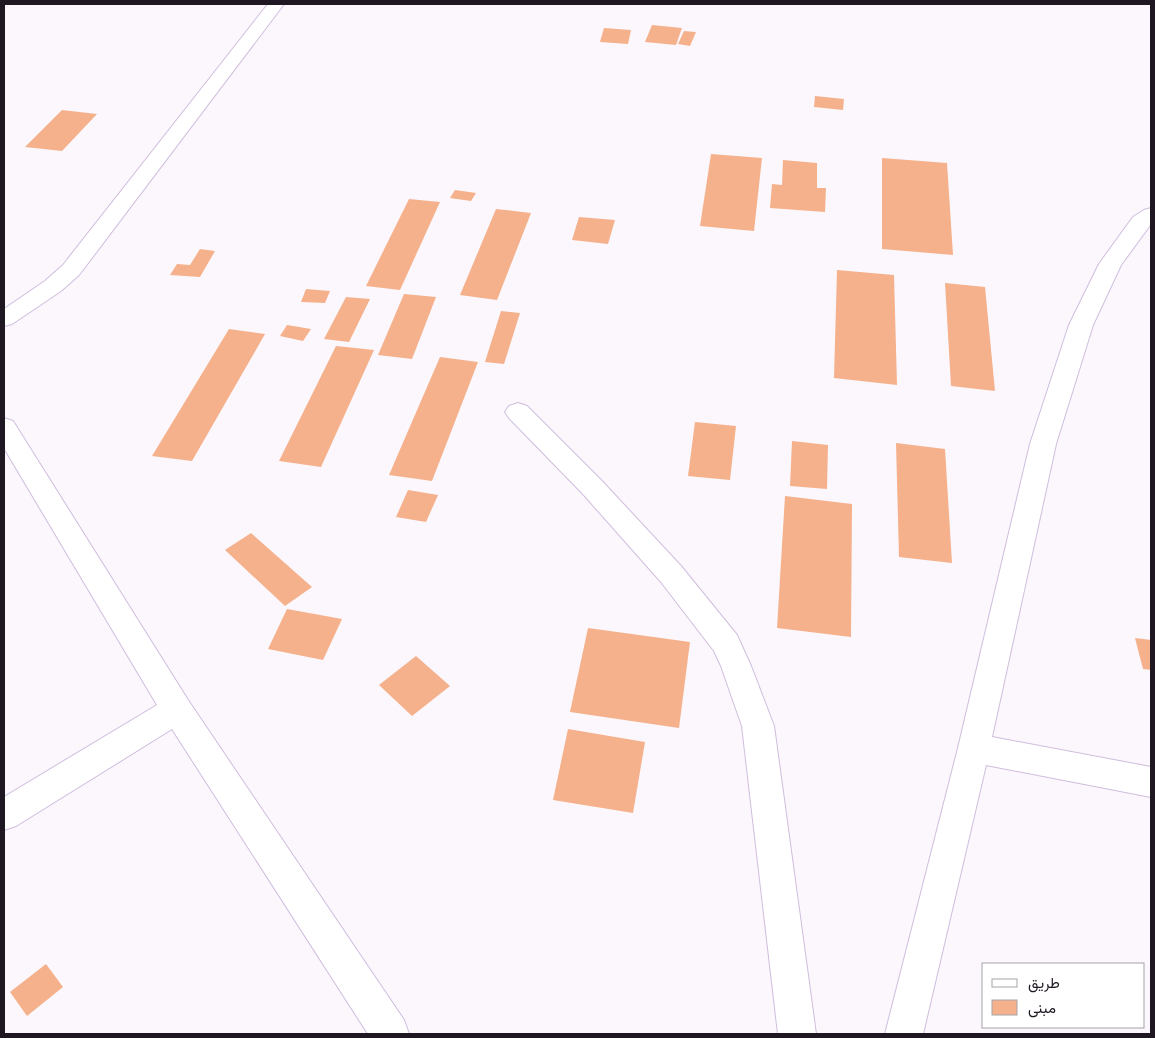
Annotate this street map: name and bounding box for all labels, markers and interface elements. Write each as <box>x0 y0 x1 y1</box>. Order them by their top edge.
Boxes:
legend <box>982 963 1145 1028</box>
text: طريق <box>1028 972 1060 993</box>
text: مبنى <box>1028 997 1056 1018</box>

